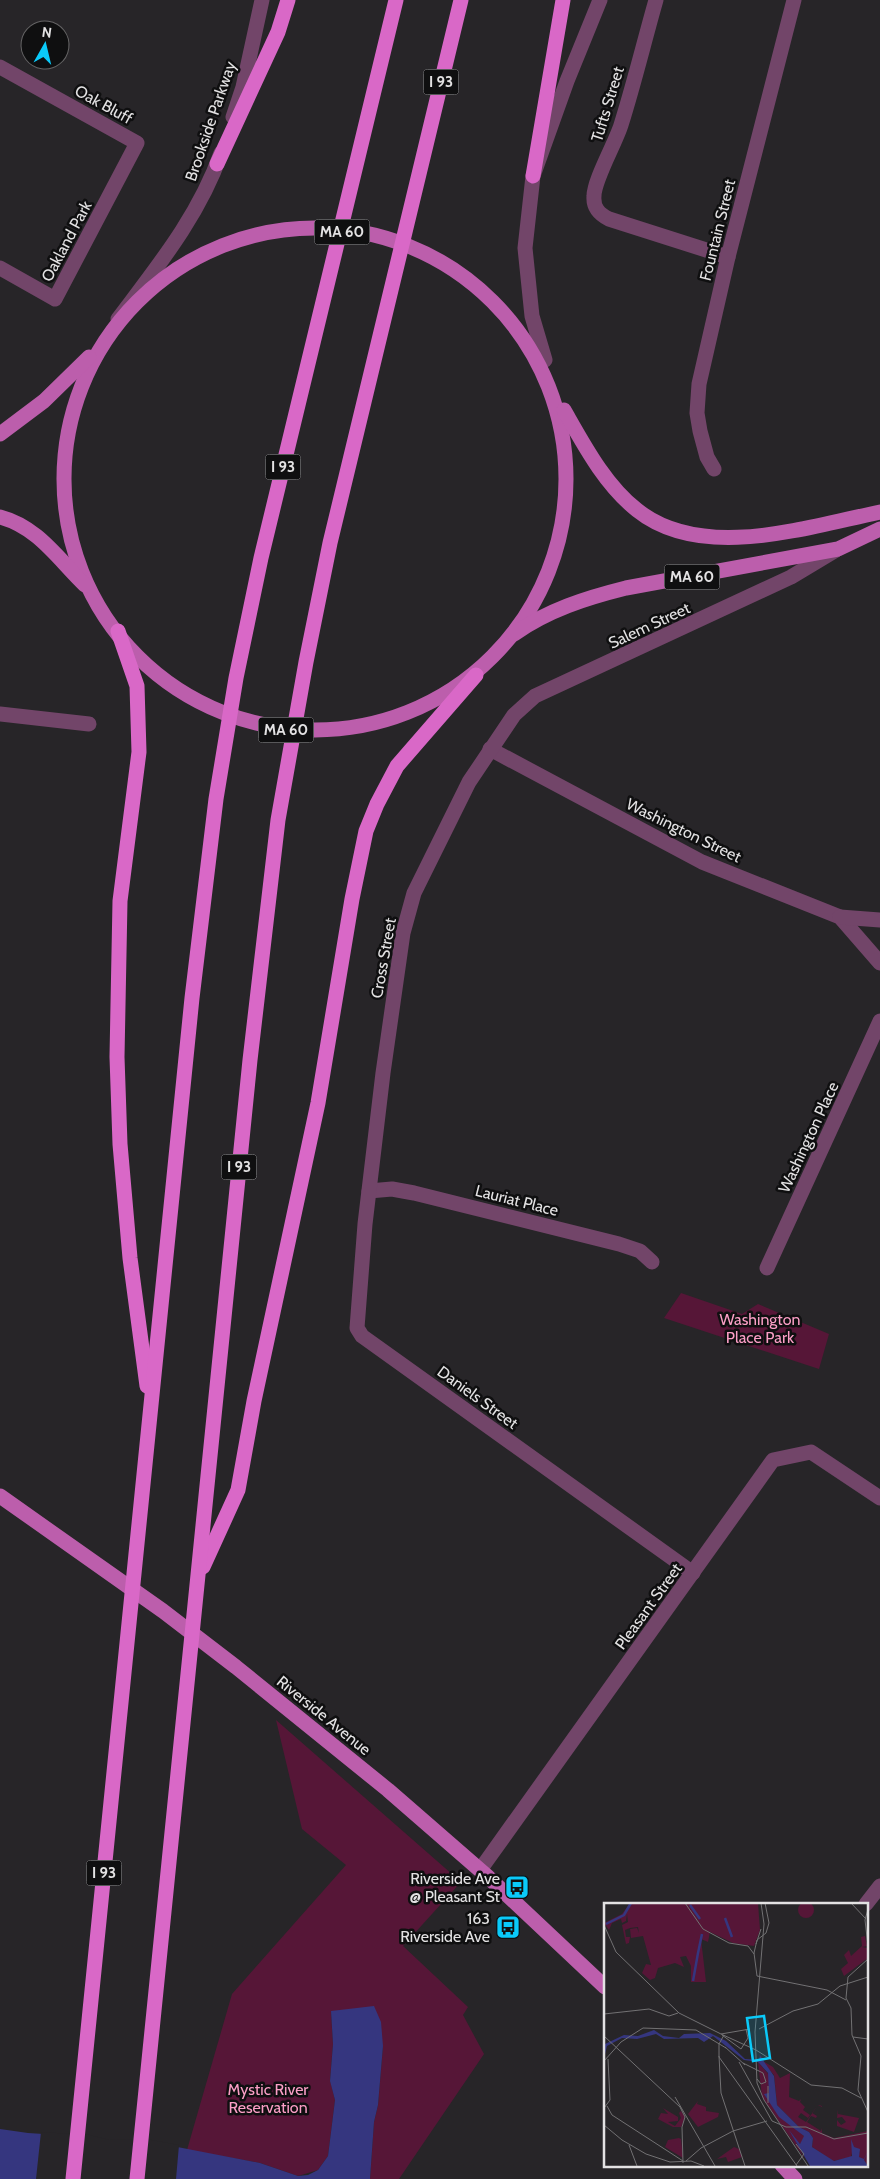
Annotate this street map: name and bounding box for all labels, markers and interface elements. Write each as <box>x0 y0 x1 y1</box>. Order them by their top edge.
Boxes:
north arrow <box>20 20 70 70</box>
text: N <box>41 23 53 42</box>
street label: Brookside Parkway <box>181 59 240 184</box>
street label: Tufts Street <box>587 64 628 144</box>
road number: I 93 <box>424 70 458 94</box>
street label: Oak Bluff <box>72 81 136 128</box>
street label: Fountain Street <box>696 177 739 283</box>
street label: Oakland Park <box>37 197 96 285</box>
road number: MA 60 <box>314 220 370 244</box>
road number: I 93 <box>266 454 300 480</box>
road number: MA 60 <box>664 564 720 590</box>
street label: Salem Street <box>605 598 693 653</box>
road number: MA 60 <box>258 718 314 742</box>
street label: Washington Street <box>623 794 745 867</box>
street label: Cross Street <box>367 916 400 1000</box>
street label: Washington Place <box>774 1079 842 1196</box>
road number: I 93 <box>222 1154 256 1180</box>
street label: Lauriat Place <box>473 1181 560 1220</box>
park label: Washington Place Park <box>720 1310 800 1347</box>
street label: Daniels Street <box>434 1362 522 1433</box>
street label: Pleasant Street <box>611 1559 686 1653</box>
street label: Riverside Avenue <box>273 1672 374 1759</box>
road number: I 93 <box>86 1860 122 1886</box>
place label: Riverside Ave @ Pleasant St <box>410 1869 501 1906</box>
bus stop icon: Riverside Ave @ Pleasant St <box>504 1874 530 1900</box>
inset map <box>604 1903 868 2166</box>
place label: 163 Riverside Ave <box>400 1909 490 1946</box>
bus stop icon: 163 Riverside Ave <box>495 1914 521 1940</box>
park label: Mystic River Reservation <box>228 2080 309 2117</box>

